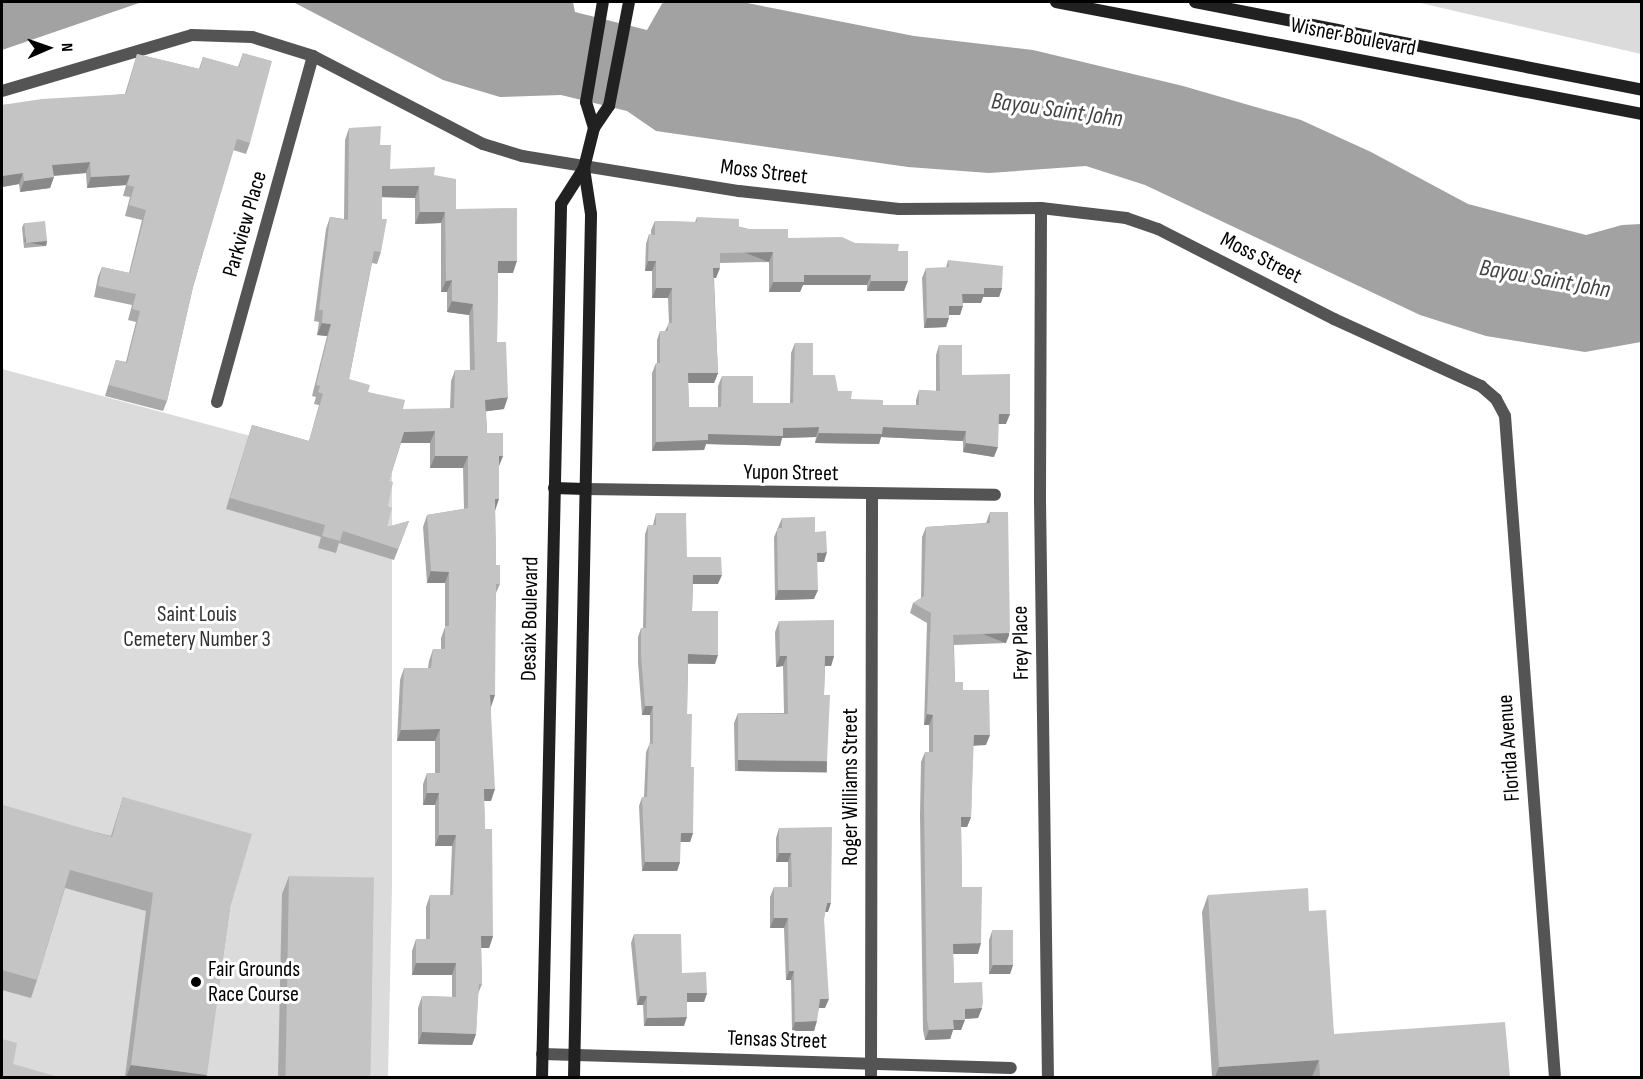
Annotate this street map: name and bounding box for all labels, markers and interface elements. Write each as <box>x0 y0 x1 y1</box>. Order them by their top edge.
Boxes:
street label: Wisner Boulevard <box>1288 12 1418 62</box>
north arrow <box>18 18 78 78</box>
text: N <box>57 43 76 52</box>
water label: Bayou Saint John <box>989 87 1125 133</box>
street label: Moss Street <box>719 154 809 190</box>
street label: Parkview Place <box>217 168 273 280</box>
street label: Moss Street <box>1216 226 1306 290</box>
water label: Bayou Saint John <box>1477 253 1613 305</box>
street label: Yupon Street <box>743 459 839 487</box>
street label: Desaix Boulevard <box>516 557 544 681</box>
park label: Saint Louis Cemetery Number 3 <box>123 601 271 652</box>
street label: Frey Place <box>1007 606 1035 680</box>
street label: Florida Avenue <box>1492 694 1526 802</box>
street label: Roger Williams Street <box>838 708 864 866</box>
place label: Fair Grounds Race Course <box>208 956 300 1008</box>
marker: Fair Grounds Race Course <box>189 975 203 989</box>
street label: Tensas Street <box>727 1025 827 1055</box>

